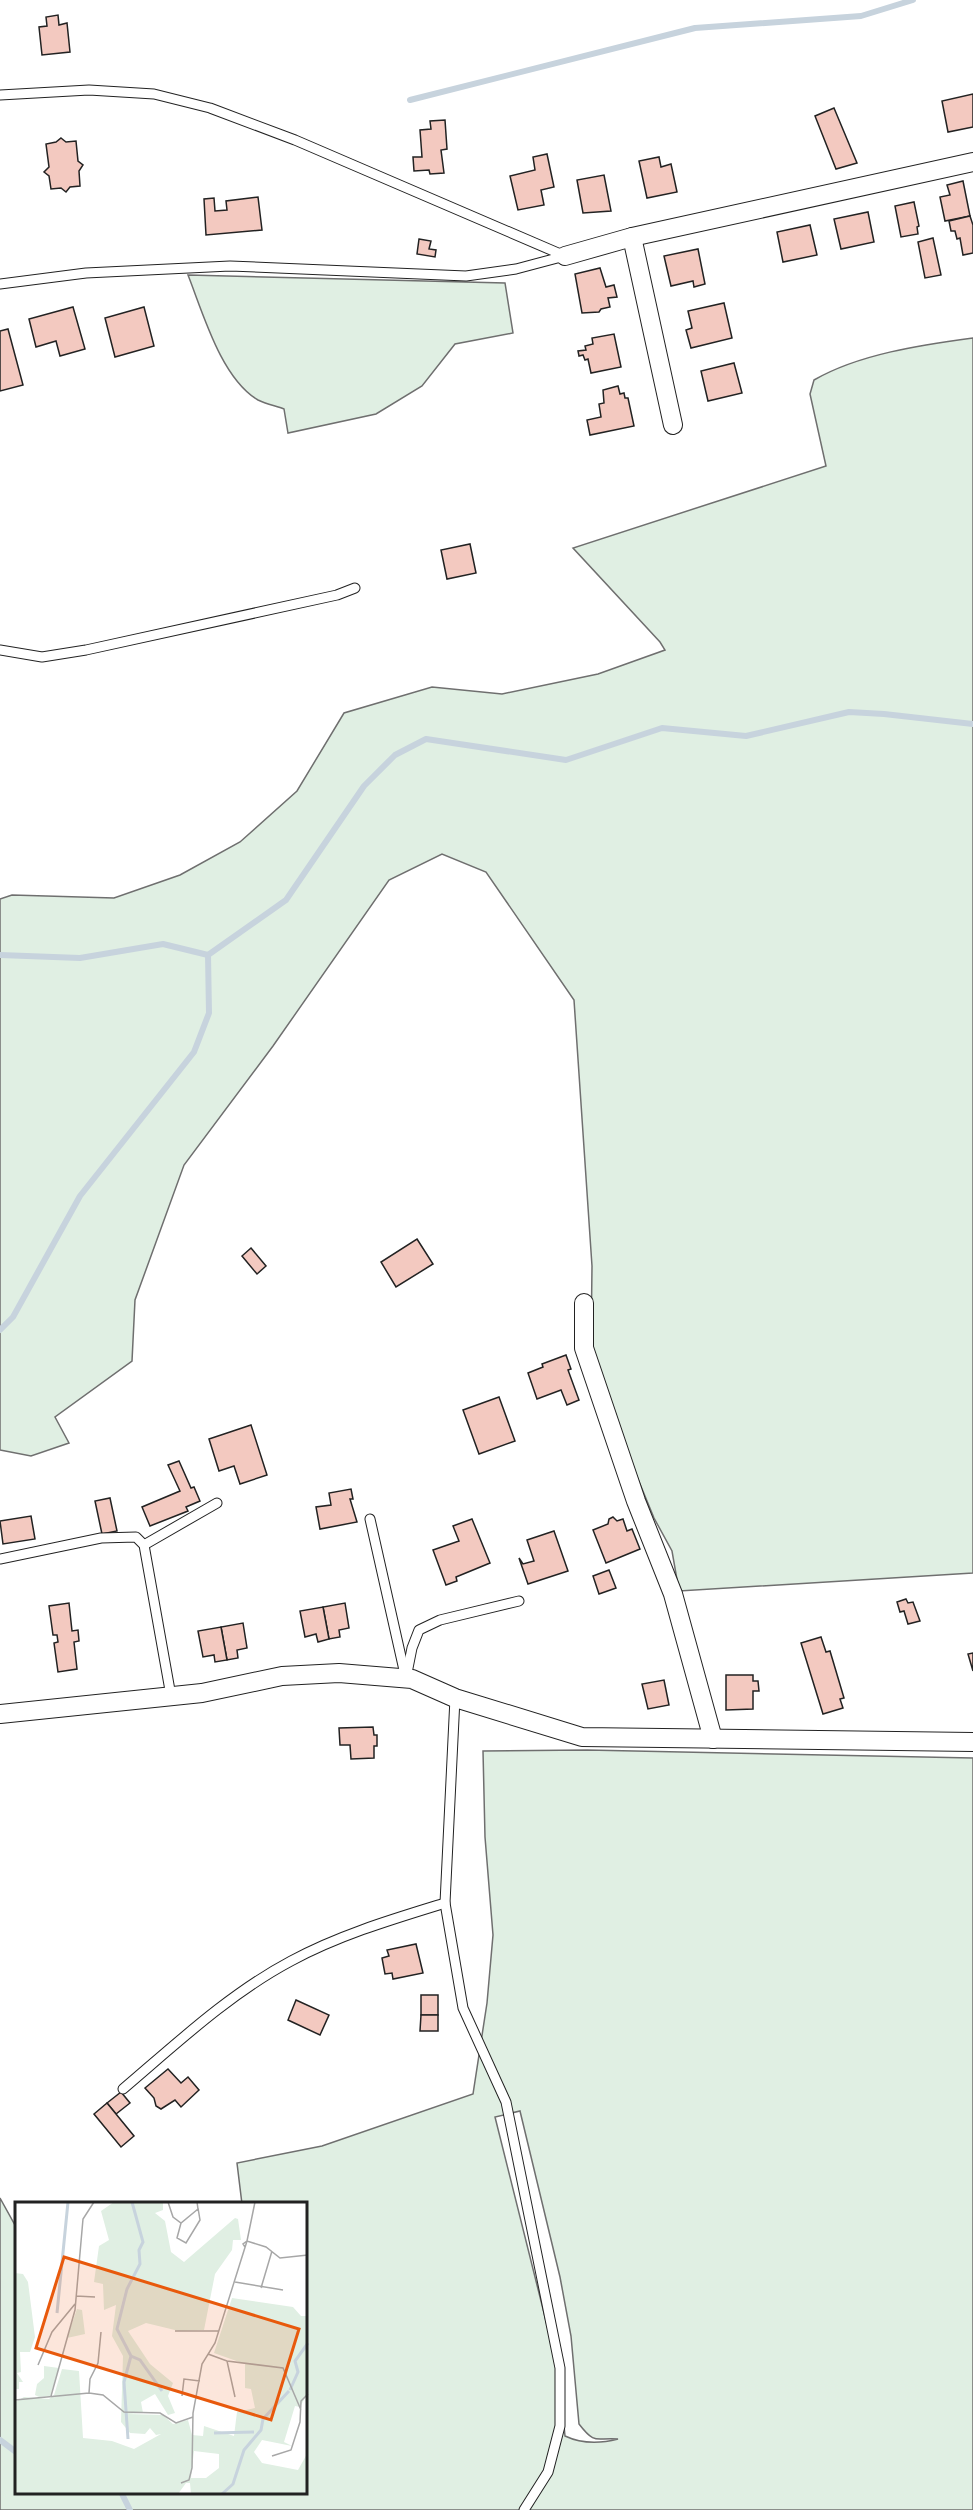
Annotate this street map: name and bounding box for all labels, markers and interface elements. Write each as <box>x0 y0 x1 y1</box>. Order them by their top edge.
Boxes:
inset map <box>15 2202 308 2495</box>

